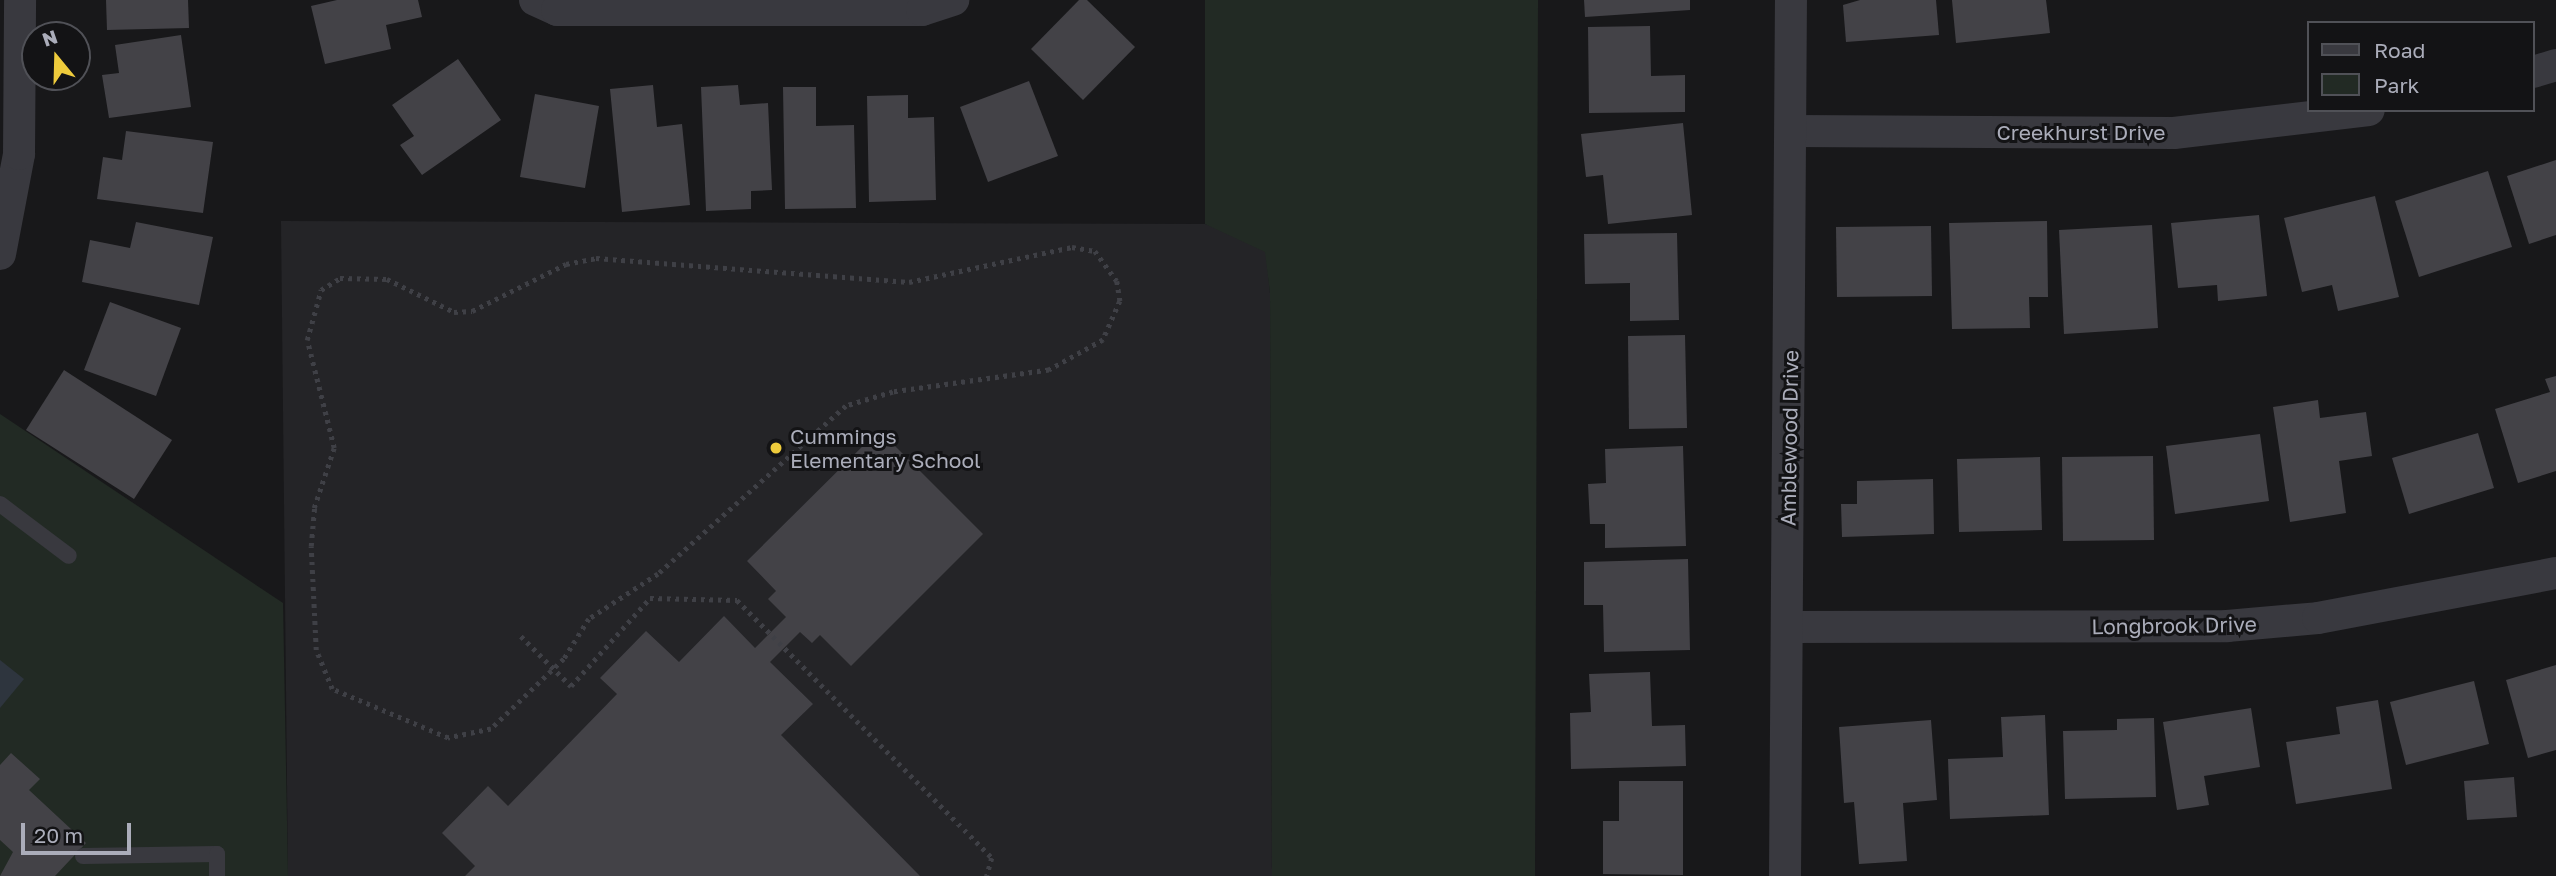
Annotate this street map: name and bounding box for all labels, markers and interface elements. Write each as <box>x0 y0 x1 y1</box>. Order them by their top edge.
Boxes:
north arrow <box>21 21 91 91</box>
legend <box>2308 21 2535 112</box>
text: N <box>39 24 60 51</box>
text: Road <box>2374 37 2425 63</box>
text: Park <box>2374 72 2419 98</box>
street label: Creekhurst Drive <box>1996 119 2166 145</box>
street label: Amblewood Drive <box>1775 350 1803 526</box>
place label: Cummings Elementary School <box>790 423 981 473</box>
marker: Cummings Elementary School <box>768 440 784 456</box>
street label: Longbrook Drive <box>2091 611 2257 639</box>
scale bar <box>24 810 135 854</box>
text: 20 m <box>34 822 83 848</box>

